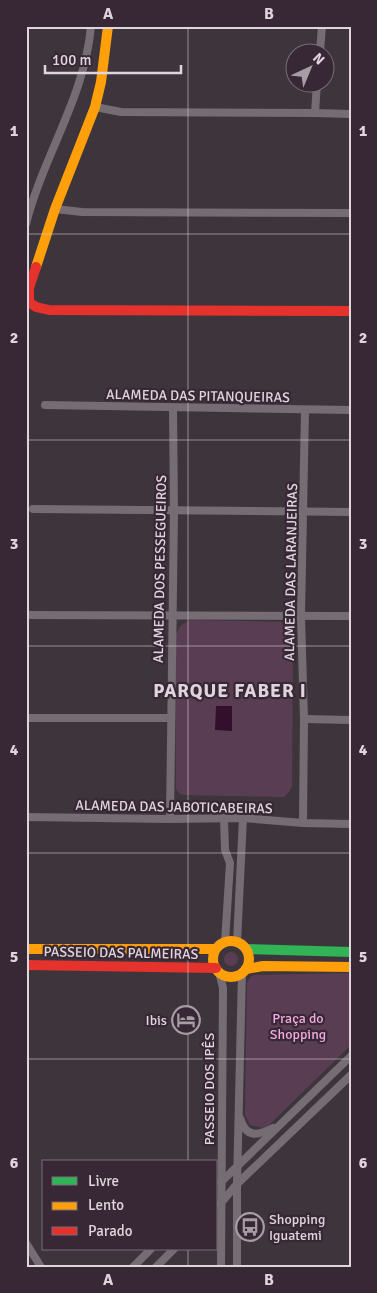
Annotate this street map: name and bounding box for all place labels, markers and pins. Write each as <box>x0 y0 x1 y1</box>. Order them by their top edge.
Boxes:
hotel icon: Ibis <box>171 1005 201 1035</box>
place label: Ibis <box>146 1012 167 1029</box>
place label: Shopping Iguatemi <box>269 1211 325 1244</box>
bus stop icon: Shopping Iguatemi <box>235 1212 265 1242</box>

